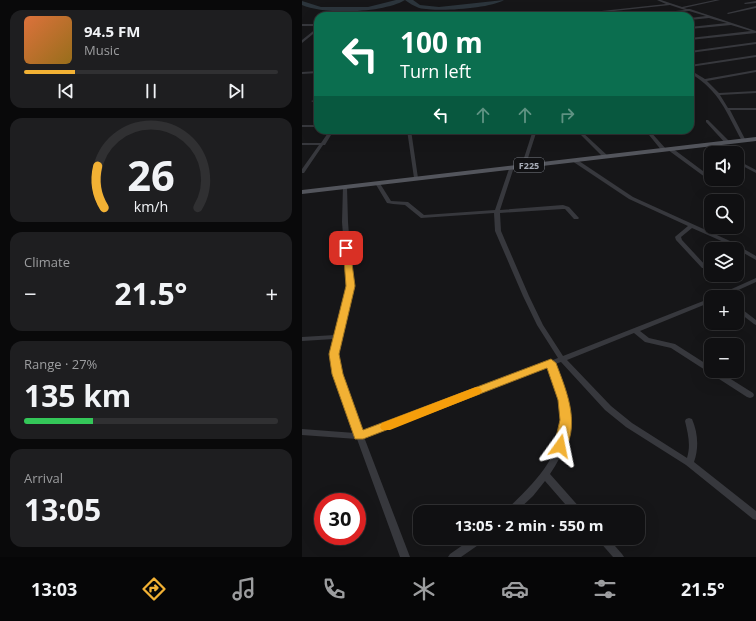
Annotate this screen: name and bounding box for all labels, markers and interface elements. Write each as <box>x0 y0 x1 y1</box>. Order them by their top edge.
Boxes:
text: 94.5 FM <box>84 21 140 41</box>
text: 100 m <box>400 23 483 61</box>
icon: left <box>334 28 386 80</box>
text: Music <box>84 41 119 59</box>
text: Turn left <box>400 59 471 83</box>
icon: previous <box>55 80 77 102</box>
icon: pause <box>140 80 162 102</box>
icon: next <box>225 80 247 102</box>
icon: left <box>430 104 452 126</box>
icon: ahead <box>472 104 494 126</box>
icon: ahead <box>514 104 536 126</box>
icon: right <box>556 104 578 126</box>
map controls <box>704 146 744 378</box>
button: sound <box>704 146 744 186</box>
text: 26 <box>127 147 175 203</box>
road number: F225 <box>514 158 544 172</box>
button: search <box>704 194 744 234</box>
text: km/h <box>134 197 168 216</box>
pin <box>329 231 363 265</box>
icon: arrive <box>335 237 357 259</box>
button: layers <box>704 242 744 282</box>
text: Climate <box>24 253 70 271</box>
text: 21.5° <box>115 273 187 314</box>
text: − <box>24 278 37 308</box>
text: + <box>265 278 278 308</box>
button: + <box>704 290 744 330</box>
button: − <box>704 338 744 378</box>
text: Range · 27% <box>24 355 97 373</box>
text: 135 km <box>24 375 131 416</box>
position arrow <box>539 425 581 467</box>
text: Arrival <box>24 469 63 487</box>
text: 13:05 <box>24 489 101 530</box>
speed limit sign: 30 <box>314 493 366 545</box>
text: 13:05 · 2 min · 550 m <box>455 515 603 535</box>
icon: directions <box>140 575 168 603</box>
icon: music <box>230 575 258 603</box>
icon: phone <box>320 575 348 603</box>
icon: climate <box>410 575 438 603</box>
icon: car <box>501 575 529 603</box>
icon: filters <box>591 575 619 603</box>
text: 13:03 <box>31 577 77 601</box>
text: 21.5° <box>681 577 725 601</box>

